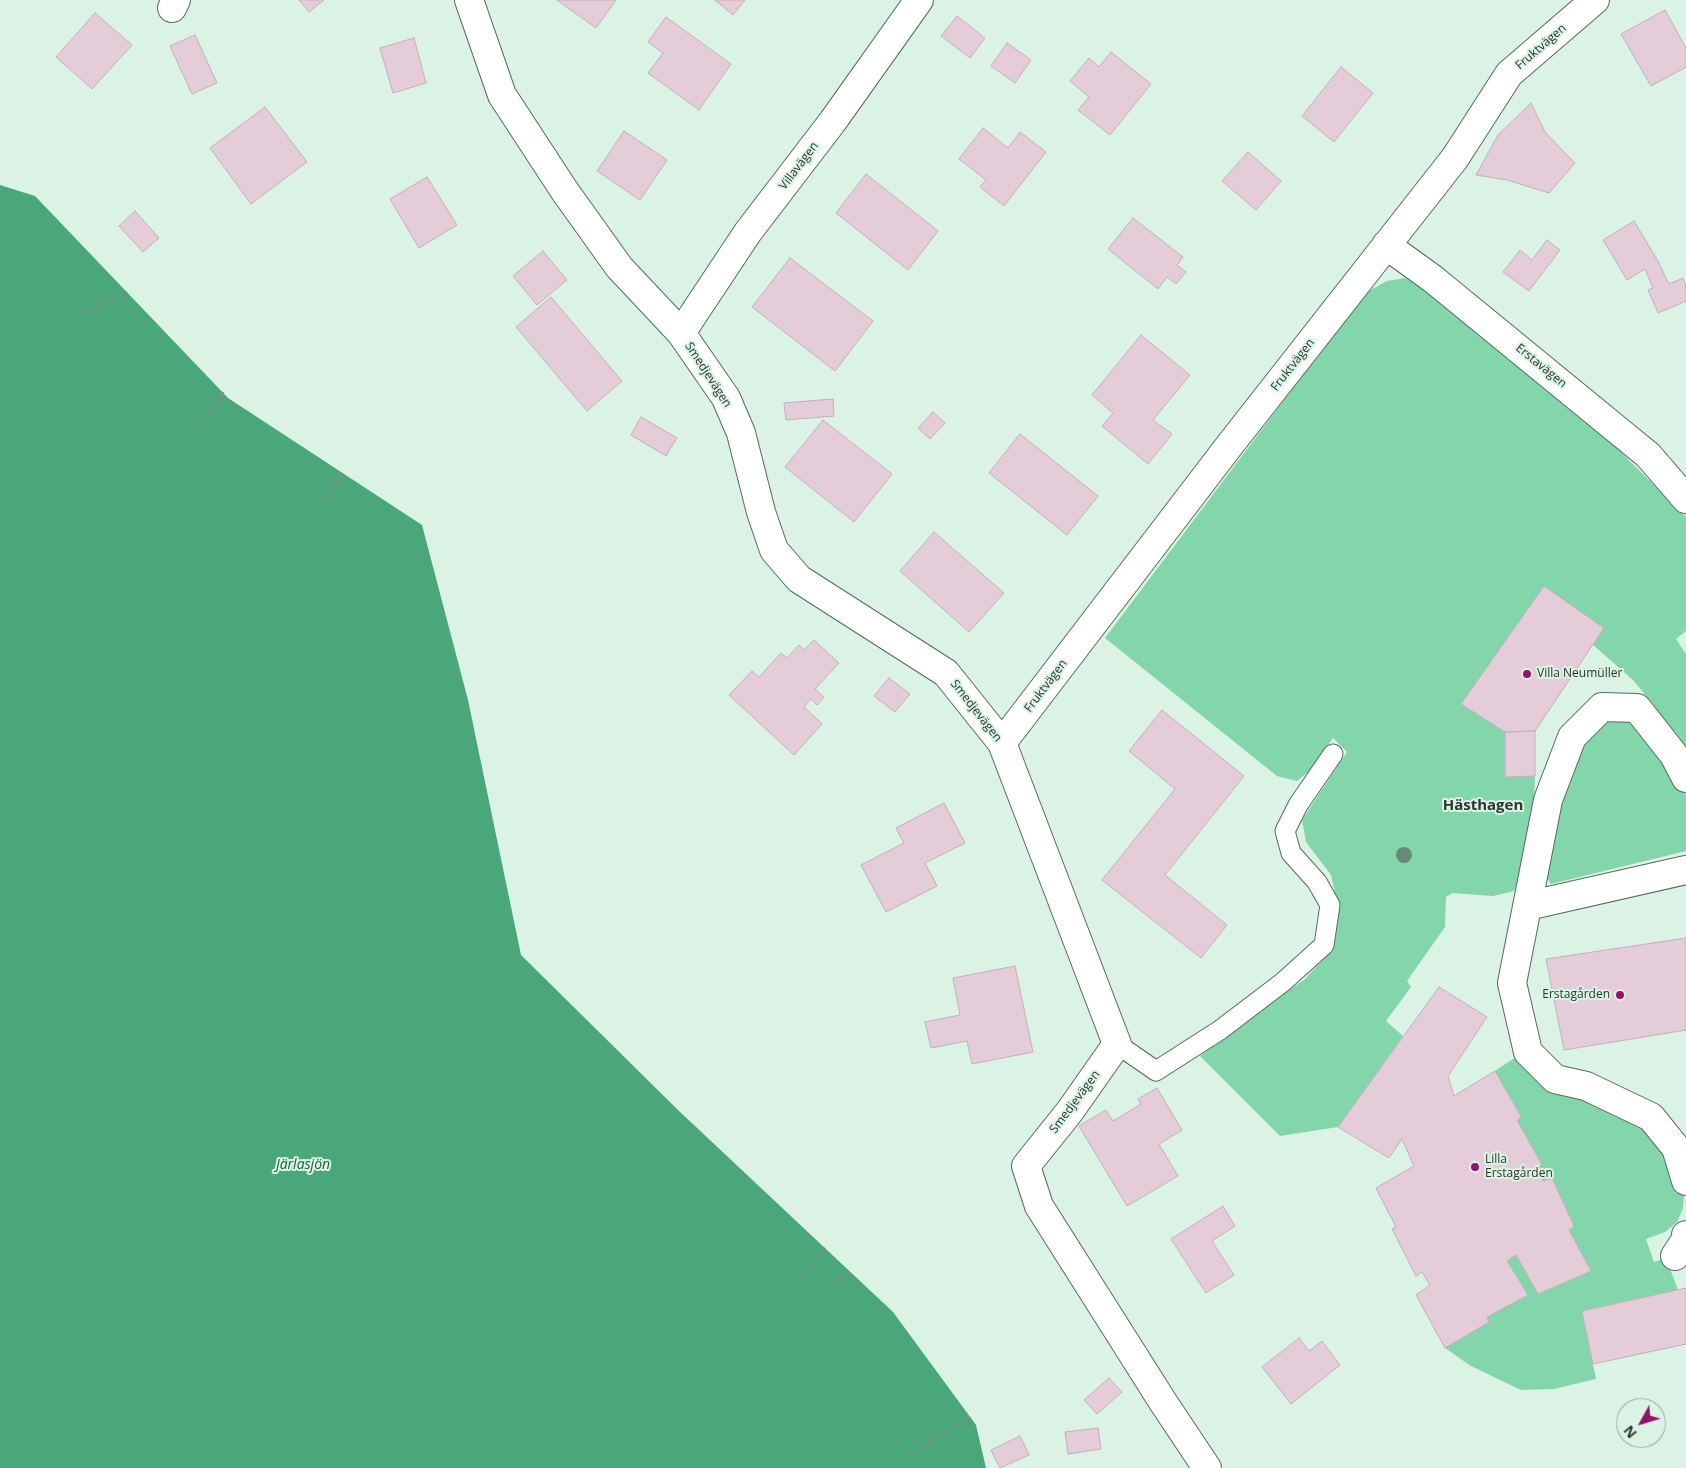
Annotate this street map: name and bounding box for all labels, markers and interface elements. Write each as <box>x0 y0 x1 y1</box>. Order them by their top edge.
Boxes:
street label: Fruktvägen <box>1513 21 1569 73</box>
street label: Villavägen <box>776 139 822 193</box>
street label: Fruktvägen <box>1268 336 1318 394</box>
street label: Smedjevägen <box>682 340 734 410</box>
street label: Erstavägen <box>1513 341 1569 391</box>
street label: Fruktvägen <box>1021 657 1071 715</box>
place label: Villa Neumüller <box>1537 667 1622 681</box>
marker: Villa Neumüller <box>1521 668 1533 680</box>
street label: Smedjevägen <box>947 677 1005 745</box>
district label: Hästhagen <box>1443 797 1523 815</box>
place label: Erstagården <box>1542 988 1610 1002</box>
marker: Erstagården <box>1614 989 1626 1001</box>
street label: Smedjevägen <box>1047 1068 1103 1136</box>
place label: Lilla Erstagården <box>1485 1153 1553 1181</box>
water label: Järlasjön <box>276 1157 330 1173</box>
marker: Lilla Erstagården <box>1469 1161 1481 1173</box>
north arrow <box>1616 1398 1666 1448</box>
text: N <box>1619 1422 1641 1443</box>

